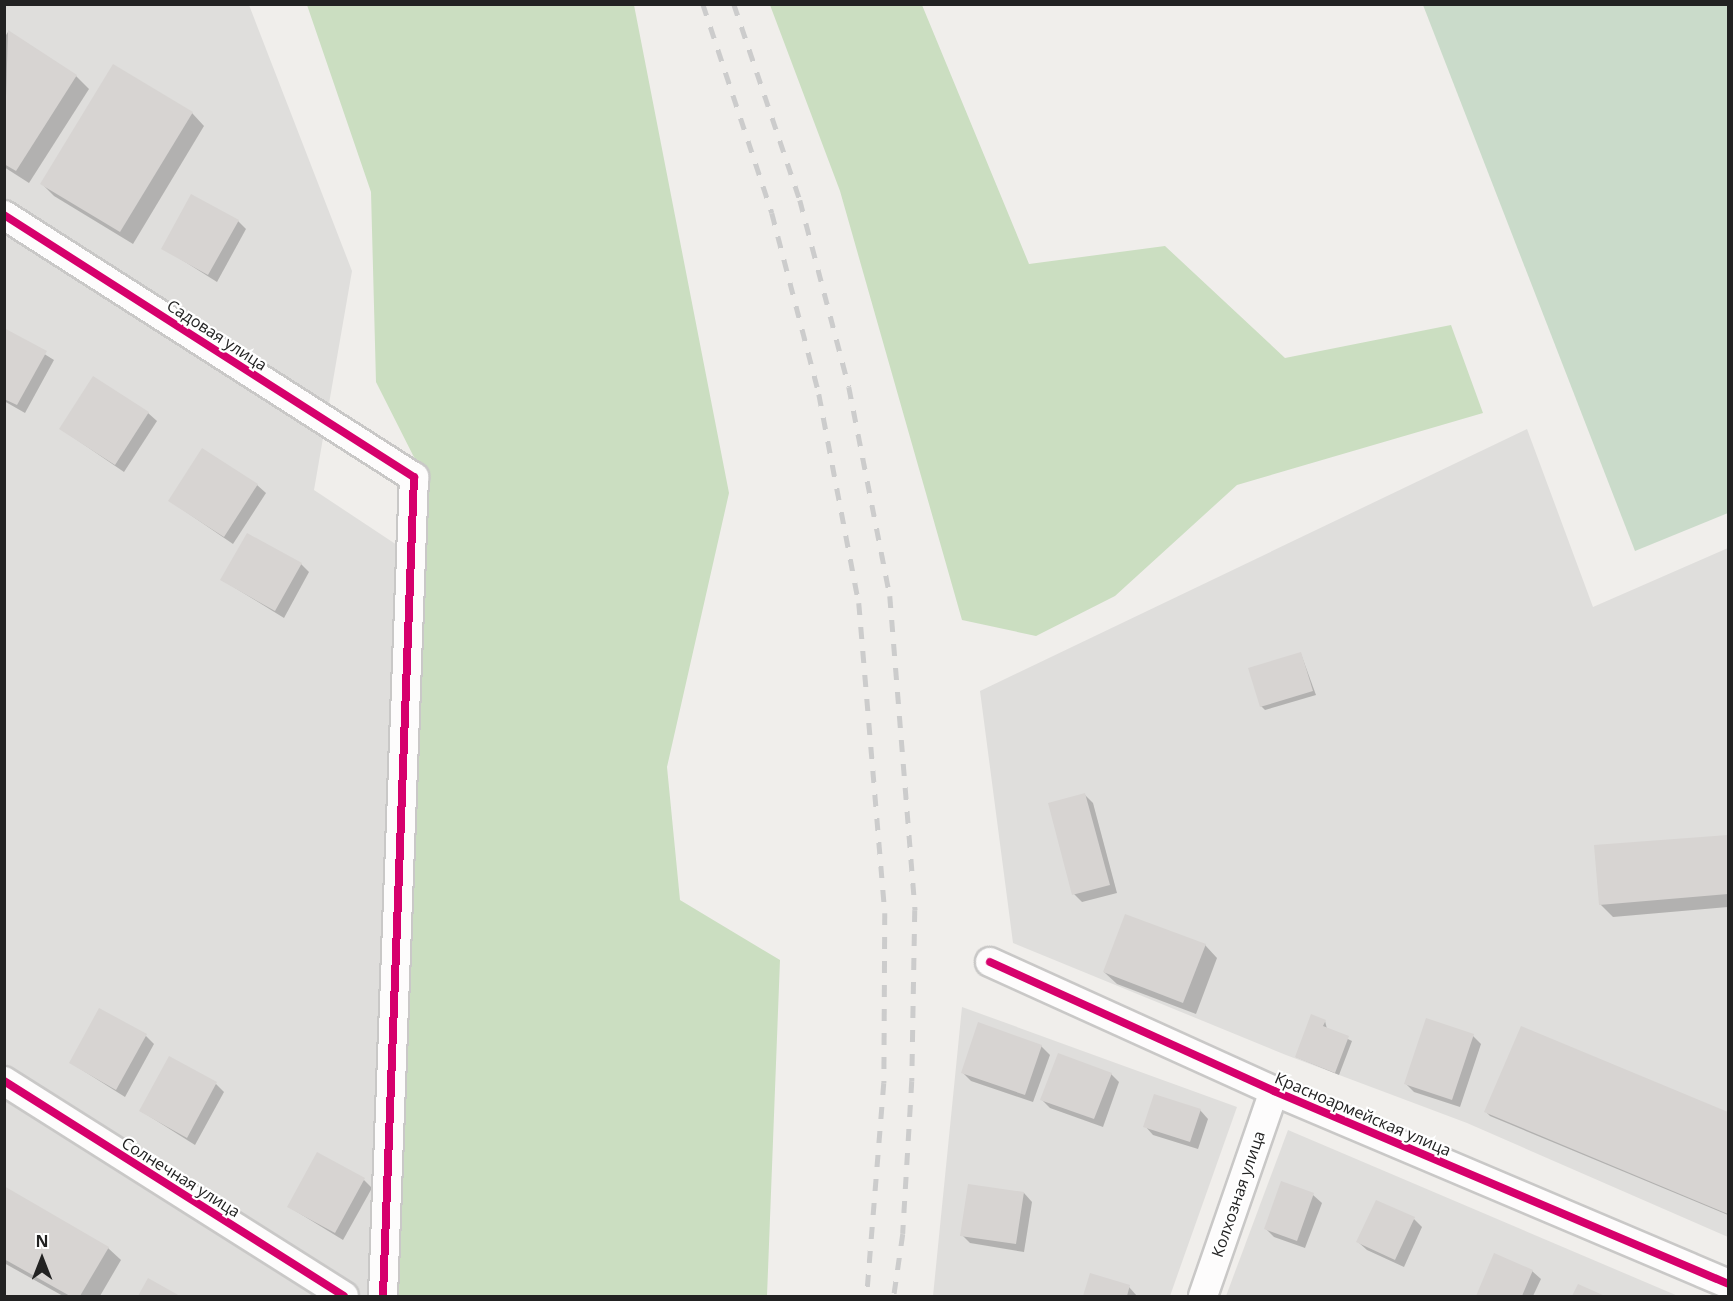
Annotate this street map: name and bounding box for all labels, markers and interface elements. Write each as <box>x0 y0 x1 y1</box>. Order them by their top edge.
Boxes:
street label: Садовая улица <box>163 296 271 374</box>
street label: Красноармейская улица <box>1272 1068 1454 1160</box>
street label: Колхозная улица <box>1207 1128 1269 1260</box>
street label: Солнечная улица <box>118 1133 244 1221</box>
north arrow <box>12 1229 72 1289</box>
text: N <box>35 1230 49 1252</box>

